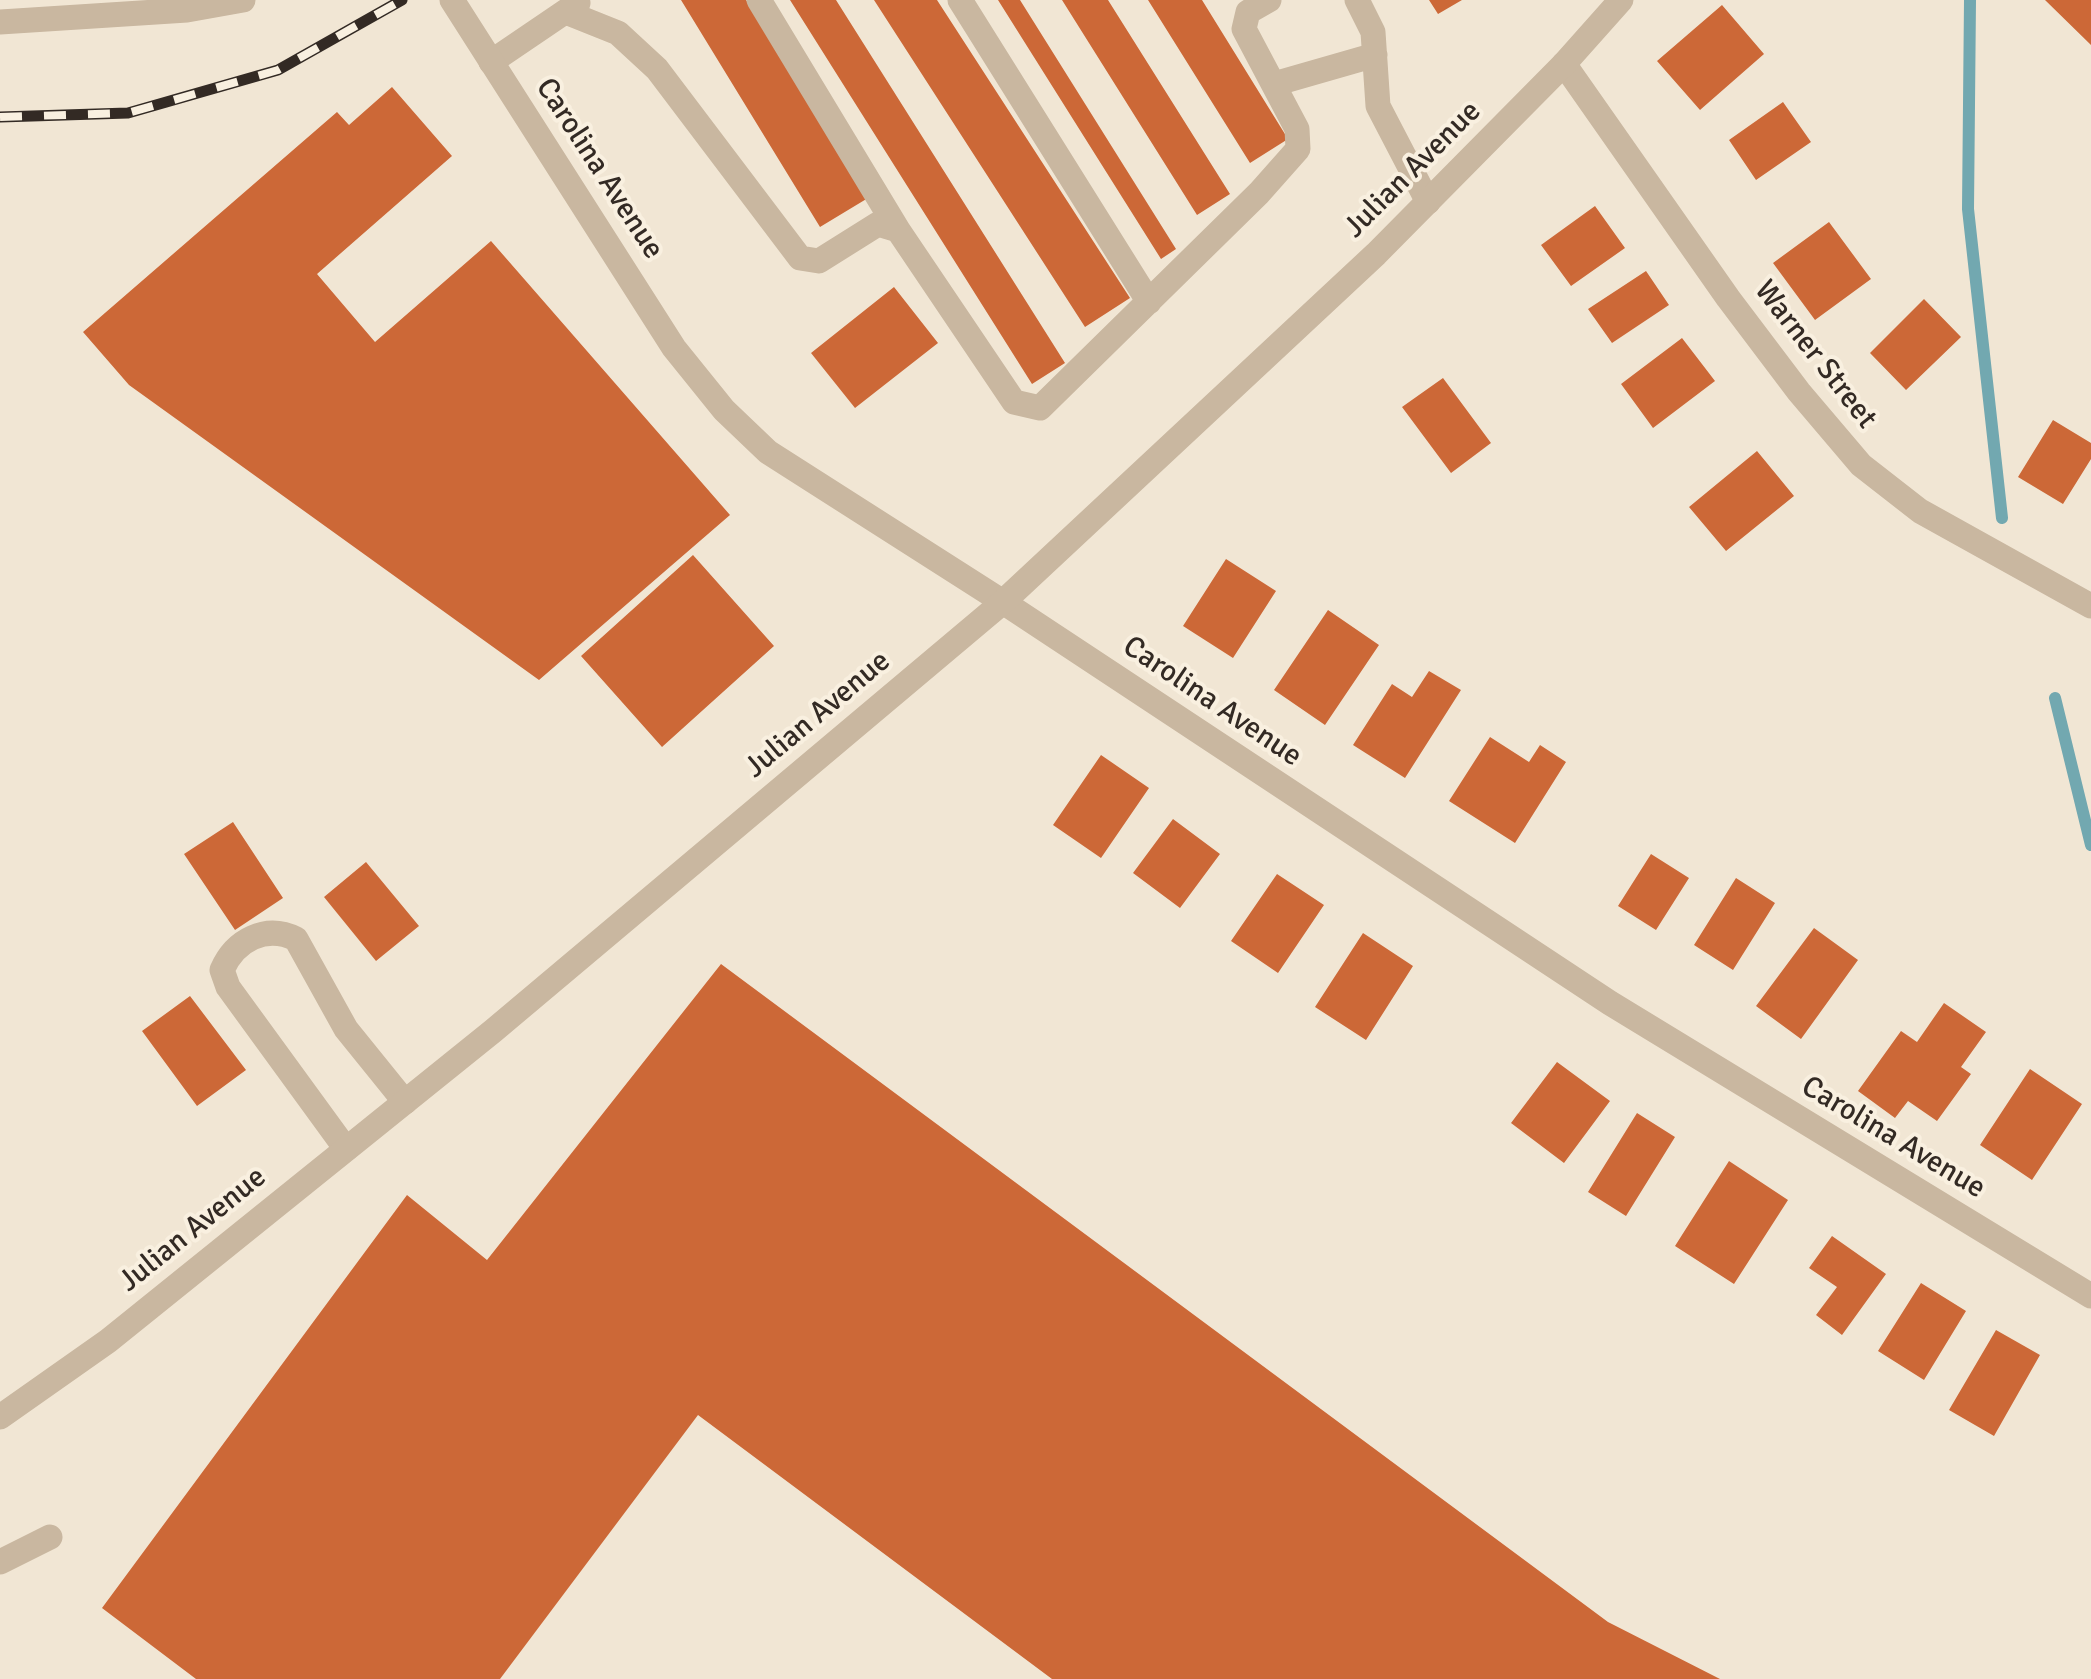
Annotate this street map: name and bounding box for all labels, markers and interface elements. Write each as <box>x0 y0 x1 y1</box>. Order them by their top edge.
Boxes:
street label: Carolina Avenue <box>527 72 671 266</box>
street label: Julian Avenue <box>1337 94 1489 246</box>
street label: Warner Street <box>1746 274 1884 436</box>
street label: Carolina Avenue <box>1116 629 1308 775</box>
street label: Julian Avenue <box>738 644 898 786</box>
street label: Carolina Avenue <box>1795 1069 1991 1207</box>
street label: Julian Avenue <box>112 1160 274 1300</box>

